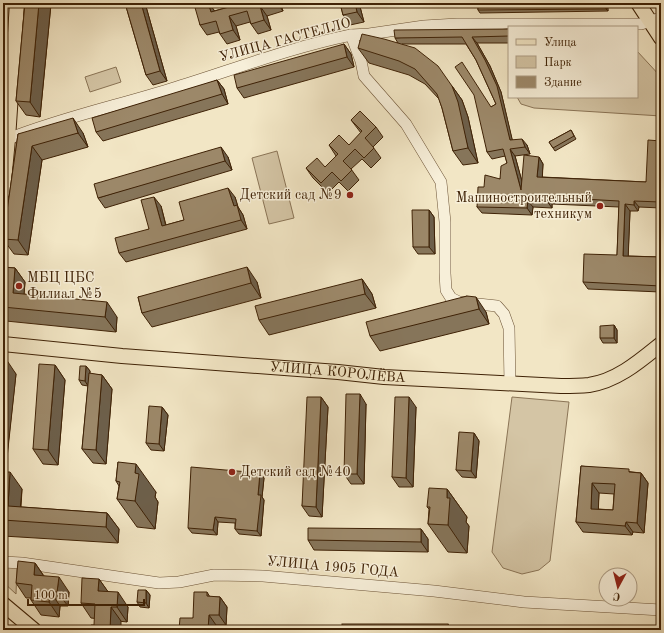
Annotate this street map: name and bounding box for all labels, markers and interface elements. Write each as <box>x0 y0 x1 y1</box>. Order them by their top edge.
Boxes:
street label: УЛИЦА ГАСТЕЛЛО <box>218 16 353 64</box>
legend <box>508 26 638 98</box>
text: Улица <box>544 37 577 49</box>
text: Парк <box>544 57 572 69</box>
text: Здание <box>544 77 582 89</box>
place label: Детский сад №9 <box>240 188 342 202</box>
marker: Детский сад №9 <box>345 190 355 200</box>
place label: Машиностроительный техникум <box>456 191 592 221</box>
marker: Машиностроительный техникум <box>595 201 605 211</box>
place label: МБЦ ЦБС Филиал №5 <box>27 271 102 301</box>
marker: МБЦ ЦБС Филиал №5 <box>14 281 24 291</box>
street label: УЛИЦА КОРОЛЁВА <box>269 360 406 385</box>
place label: Детский сад №40 <box>240 465 351 479</box>
marker: Детский сад №40 <box>227 467 237 477</box>
street label: УЛИЦА 1905 ГОДА <box>266 554 400 580</box>
north arrow <box>598 567 638 607</box>
scale bar <box>28 581 144 607</box>
text: 100 m <box>34 590 68 602</box>
text: С <box>613 590 621 601</box>

